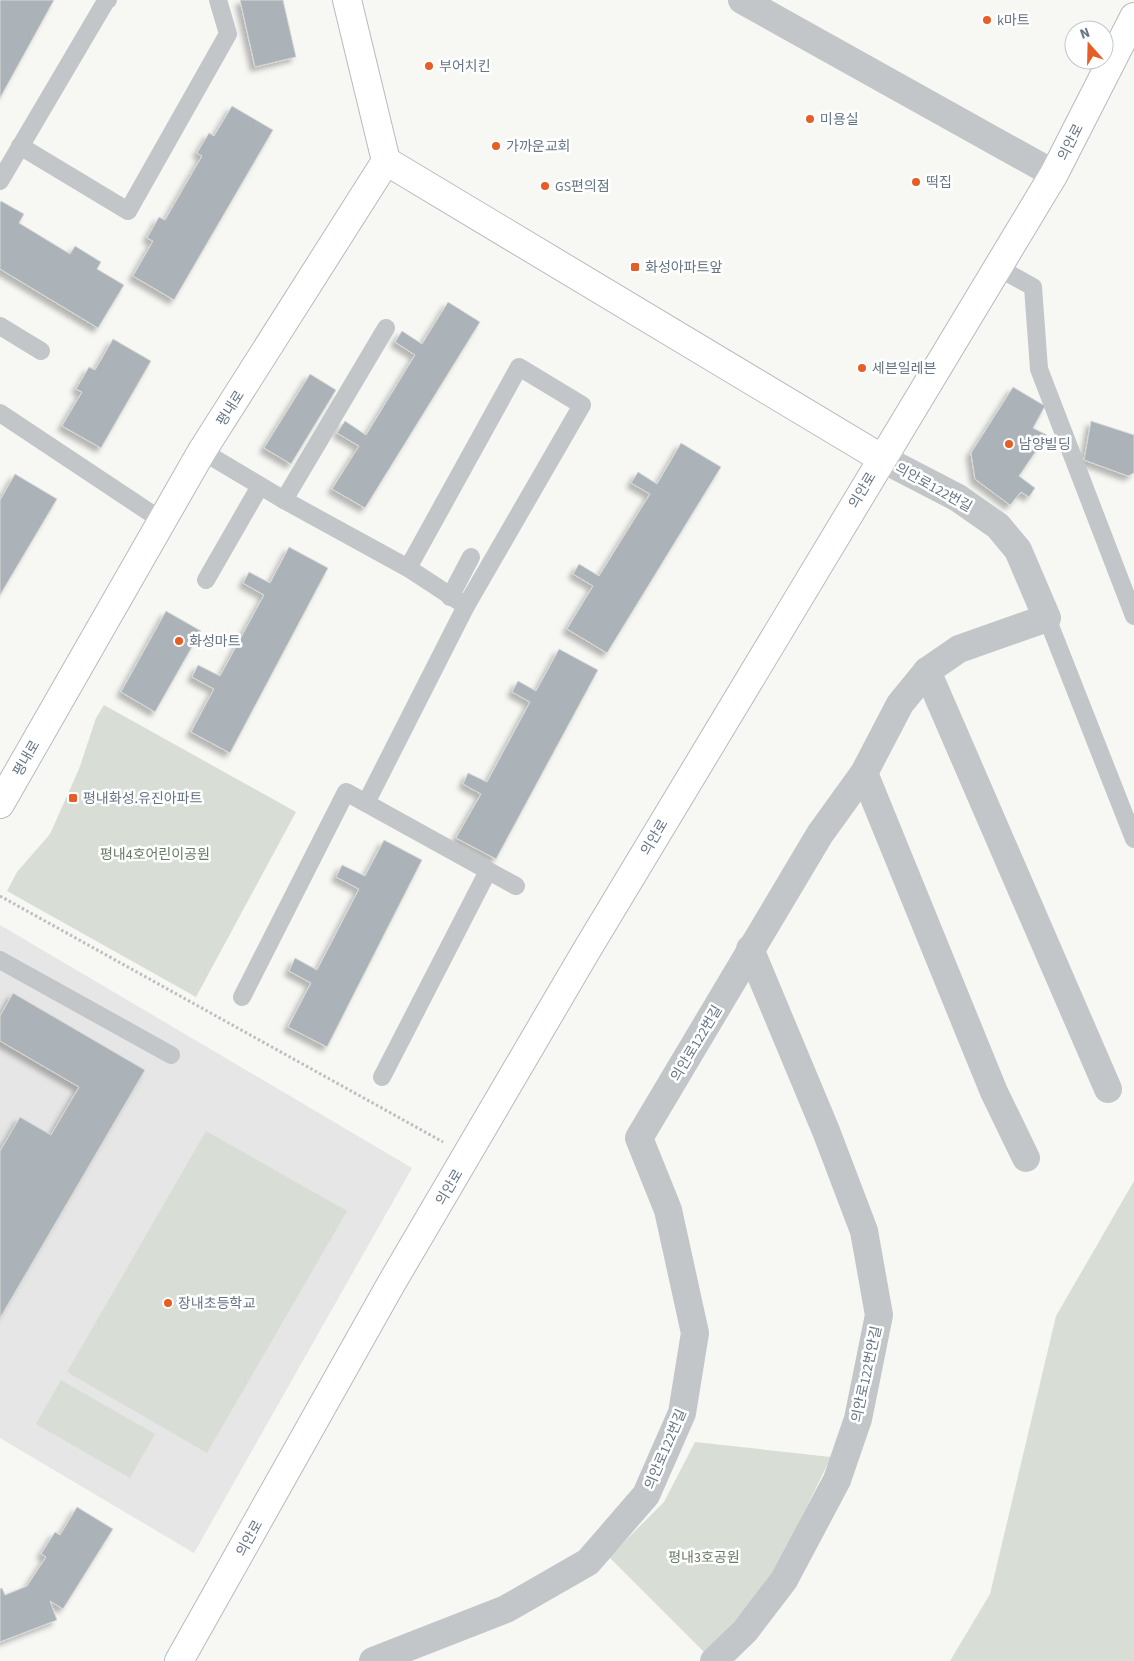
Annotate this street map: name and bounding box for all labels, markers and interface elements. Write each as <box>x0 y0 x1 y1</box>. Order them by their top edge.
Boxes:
place label: k마트 <box>997 11 1030 31</box>
marker: k마트 <box>981 14 993 26</box>
north arrow <box>1064 20 1114 70</box>
text: N <box>1077 23 1093 45</box>
place label: 부어치킨 <box>439 57 491 77</box>
marker: 부어치킨 <box>423 60 435 72</box>
place label: 미용실 <box>820 110 859 130</box>
marker: 미용실 <box>804 113 816 125</box>
street label: 의안로 <box>1053 121 1089 164</box>
place label: 가까운교회 <box>506 137 570 157</box>
marker: 가까운교회 <box>490 140 502 152</box>
place label: 떡집 <box>926 173 952 193</box>
marker: 떡집 <box>910 176 922 188</box>
place label: GS편의점 <box>555 177 610 197</box>
marker: GS편의점 <box>539 180 551 192</box>
place label: 화성아파트앞 <box>645 258 722 278</box>
marker: 화성아파트앞 <box>629 261 641 273</box>
place label: 세븐일레븐 <box>872 359 937 379</box>
marker: 세븐일레븐 <box>856 362 868 374</box>
street label: 평내로 <box>212 387 250 430</box>
place label: 남양빌딩 <box>1019 435 1071 455</box>
marker: 남양빌딩 <box>1003 438 1015 450</box>
street label: 의안로122번길 <box>891 458 976 517</box>
street label: 의안로 <box>844 469 881 512</box>
place label: 화성마트 <box>189 632 241 652</box>
marker: 화성마트 <box>173 635 185 647</box>
street label: 평내로 <box>9 737 45 780</box>
place label: 평내화성.유진아파트 <box>83 789 203 809</box>
marker: 평내화성.유진아파트 <box>67 792 79 804</box>
street label: 의안로 <box>636 816 673 859</box>
park label: 평내4호어린이공원 <box>100 845 210 865</box>
street label: 의안로122번길 <box>666 1002 727 1085</box>
street label: 의안로 <box>431 1166 468 1209</box>
place label: 장내초등학교 <box>178 1294 255 1314</box>
marker: 장내초등학교 <box>162 1297 174 1309</box>
street label: 의안로122번안길 <box>847 1324 887 1424</box>
street label: 의안로122번길 <box>640 1406 692 1493</box>
street label: 의안로 <box>232 1517 268 1560</box>
park label: 평내3호공원 <box>668 1548 740 1568</box>

